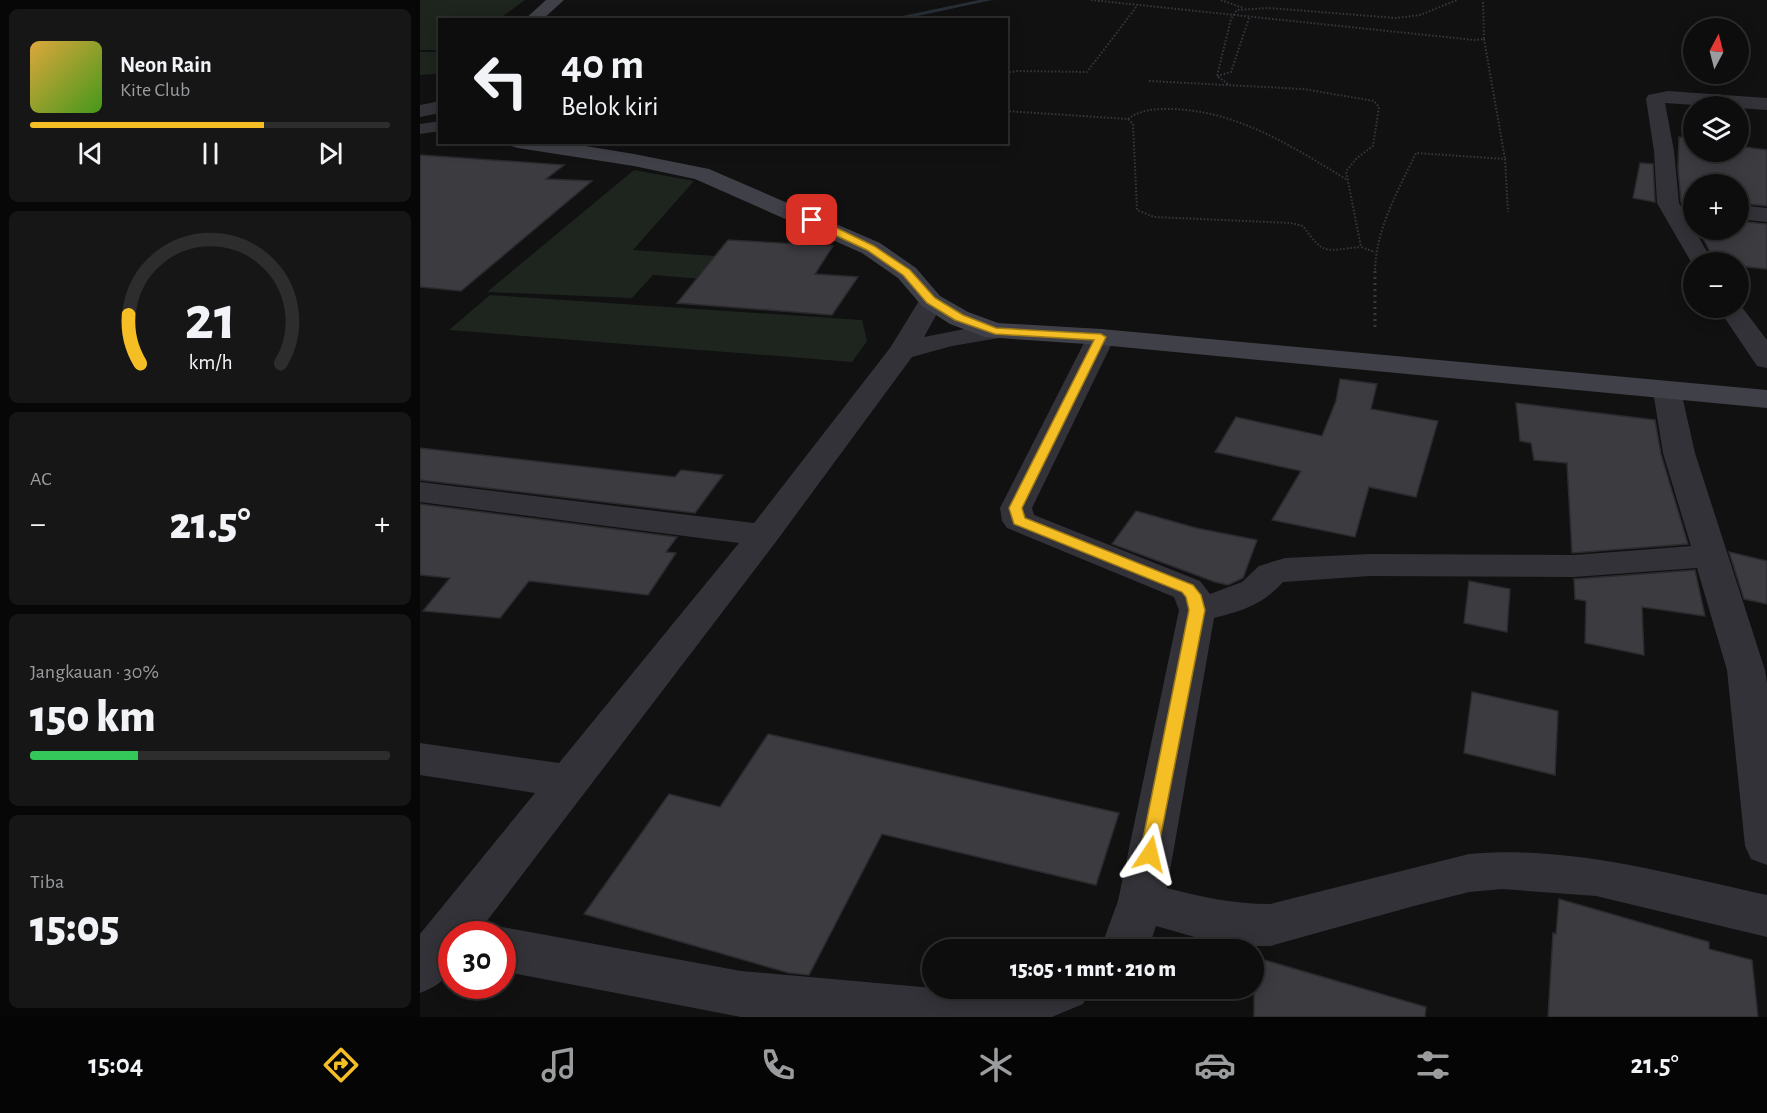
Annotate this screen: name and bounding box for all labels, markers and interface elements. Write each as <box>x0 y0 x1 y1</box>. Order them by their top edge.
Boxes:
north arrow <box>1683 18 1749 84</box>
map controls <box>1683 18 1749 318</box>
icon: left <box>462 42 540 120</box>
text: 40 m <box>561 44 644 86</box>
text: Neon Rain <box>120 54 212 76</box>
text: Kite Club <box>120 80 190 100</box>
text: Belok kiri <box>561 93 658 120</box>
button: layers <box>1683 96 1749 162</box>
icon: previous <box>74 137 107 170</box>
icon: pause <box>194 137 227 170</box>
icon: next <box>314 137 347 170</box>
button: + <box>1683 174 1749 240</box>
pin <box>786 194 837 245</box>
icon: arrive <box>795 203 828 236</box>
button: − <box>1683 252 1749 318</box>
text: 21 <box>184 288 236 350</box>
text: km/h <box>188 352 232 373</box>
text: AC <box>30 469 52 489</box>
text: 21.5° <box>169 502 251 547</box>
text: − <box>30 508 46 541</box>
text: + <box>374 508 390 541</box>
text: Jangkauan · 30% <box>30 662 159 682</box>
text: 150 km <box>30 695 156 740</box>
position arrow <box>1118 822 1182 886</box>
text: Tiba <box>30 872 64 892</box>
text: 15:05 <box>30 905 120 950</box>
speed limit sign: 30 <box>438 921 516 999</box>
text: 15:05 · 1 mnt · 210 m <box>1010 958 1176 980</box>
icon: directions <box>320 1044 362 1086</box>
icon: music <box>538 1044 580 1086</box>
icon: phone <box>757 1044 799 1086</box>
icon: climate <box>975 1044 1017 1086</box>
icon: car <box>1194 1044 1236 1086</box>
icon: filters <box>1412 1044 1454 1086</box>
text: 15:04 <box>88 1051 143 1078</box>
text: 21.5° <box>1631 1051 1679 1078</box>

